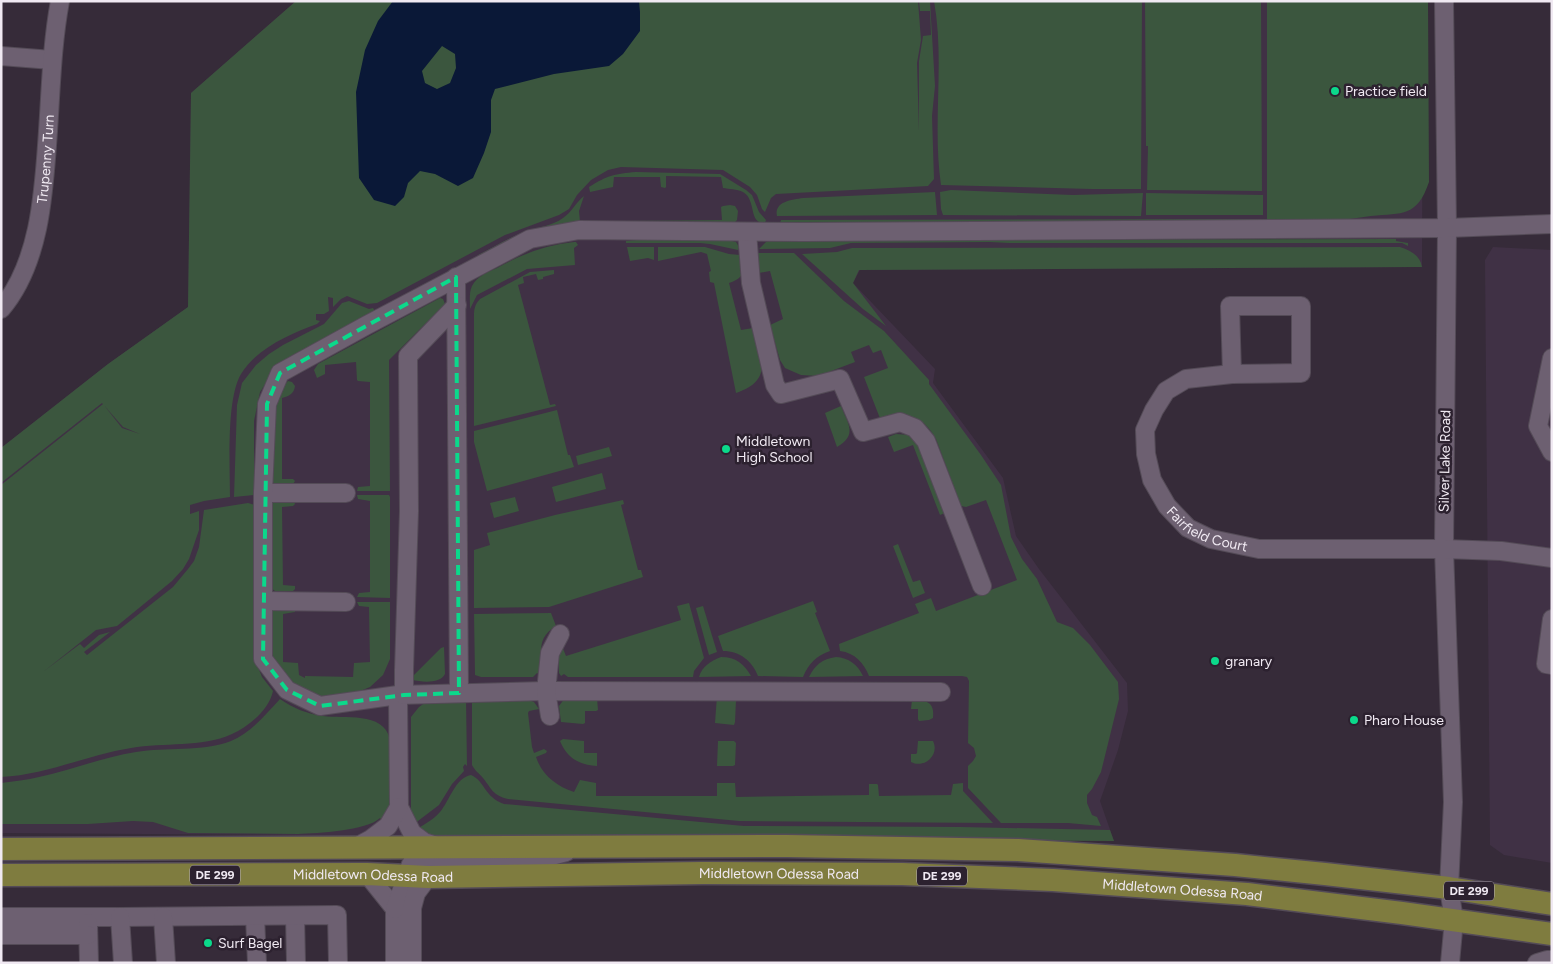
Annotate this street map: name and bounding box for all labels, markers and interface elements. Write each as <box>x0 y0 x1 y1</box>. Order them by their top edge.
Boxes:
place label: Practice field <box>1345 83 1427 100</box>
marker: Practice field <box>1329 85 1341 97</box>
street label: Trupenny Turn <box>33 114 58 205</box>
street label: Silver Lake Road <box>1436 410 1454 512</box>
place label: Middletown High School <box>736 433 813 466</box>
marker: Middletown High School <box>720 443 732 455</box>
street label: Fairfield Court <box>1163 503 1249 555</box>
place label: granary <box>1225 653 1273 670</box>
marker: granary <box>1209 655 1221 667</box>
place label: Pharo House <box>1364 712 1444 729</box>
marker: Pharo House <box>1348 714 1360 726</box>
street label: Middletown Odessa Road <box>699 864 859 882</box>
street label: Middletown Odessa Road <box>293 865 453 886</box>
road number: DE 299 <box>190 866 240 884</box>
road number: DE 299 <box>917 866 967 886</box>
street label: Middletown Odessa Road <box>1102 875 1263 904</box>
road number: DE 299 <box>1444 881 1494 900</box>
place label: Surf Bagel <box>218 935 282 952</box>
marker: Surf Bagel <box>202 937 214 949</box>

